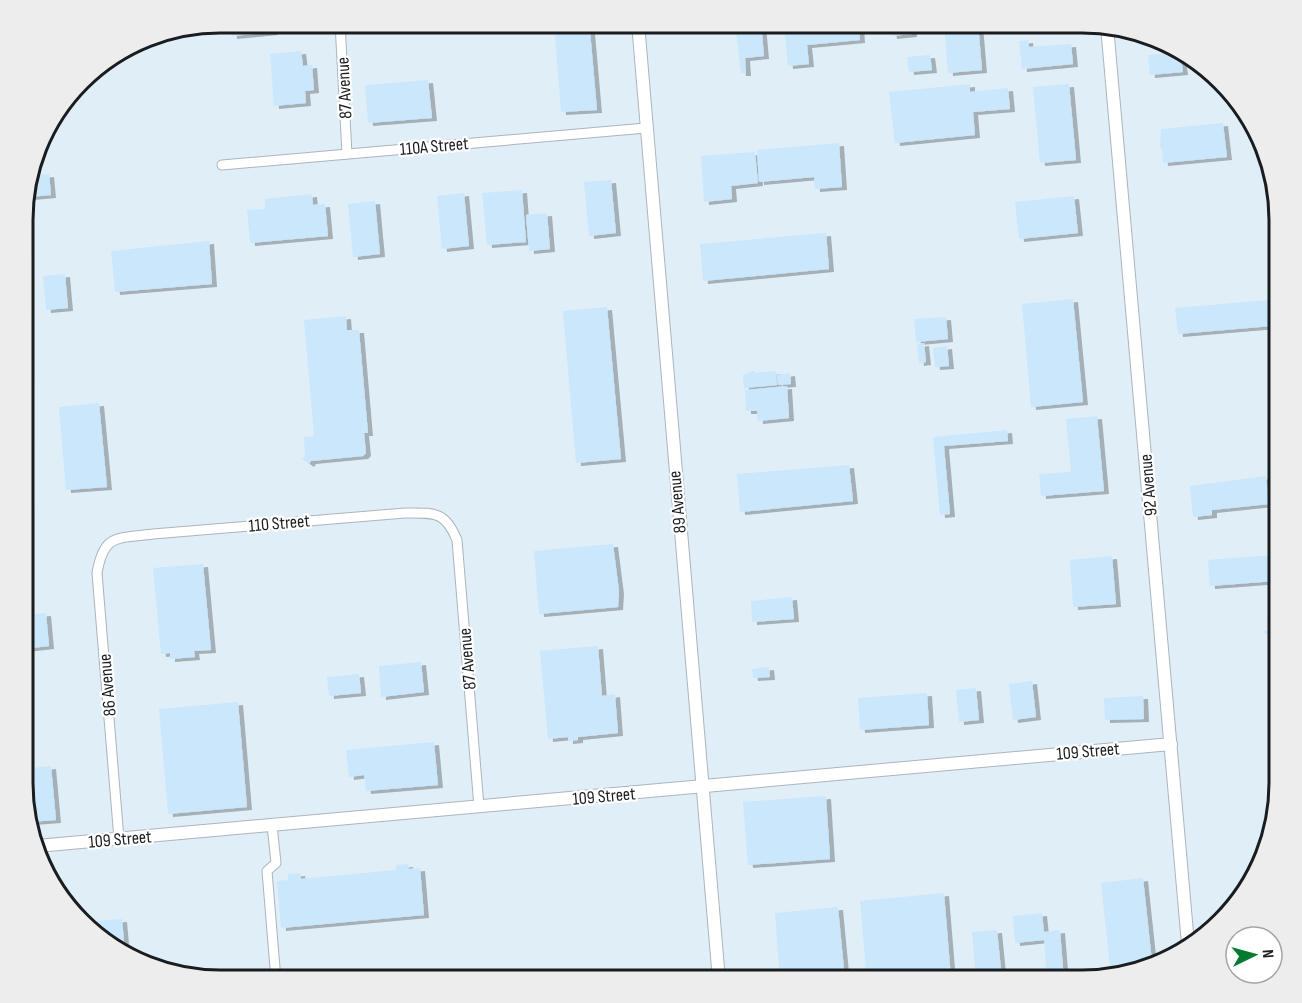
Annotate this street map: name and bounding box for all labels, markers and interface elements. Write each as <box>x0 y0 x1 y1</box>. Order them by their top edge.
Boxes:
street label: 87 Avenue <box>332 57 357 119</box>
street label: 110A Street <box>399 133 470 160</box>
street label: 92 Avenue <box>1135 453 1162 517</box>
street label: 89 Avenue <box>664 470 691 534</box>
street label: 110 Street <box>248 510 311 537</box>
street label: 87 Avenue <box>454 627 481 691</box>
street label: 86 Avenue <box>94 653 121 717</box>
street label: 109 Street <box>1056 738 1121 765</box>
street label: 109 Street <box>572 783 637 810</box>
street label: 109 Street <box>88 826 153 853</box>
north arrow <box>1224 925 1284 985</box>
text: N <box>1258 949 1277 959</box>

